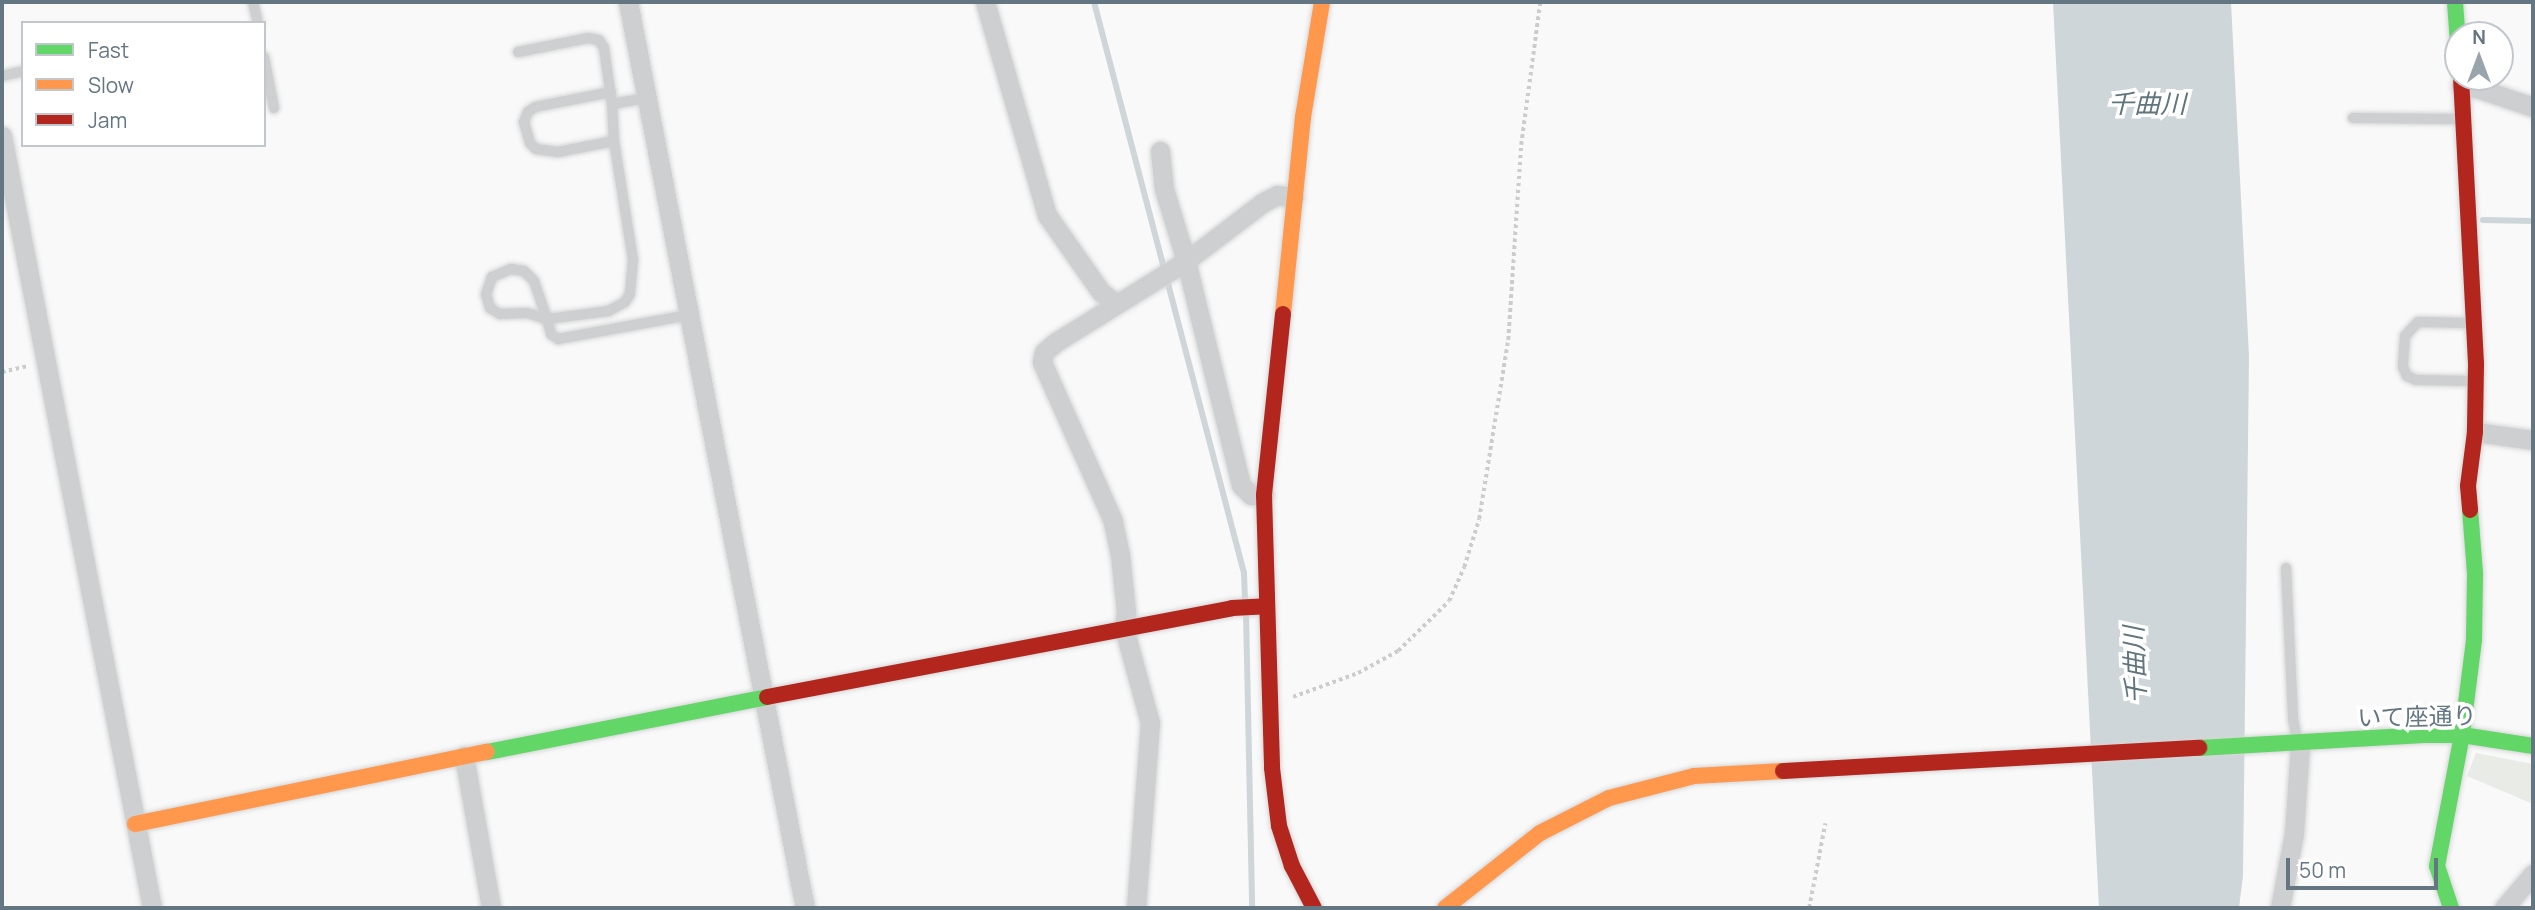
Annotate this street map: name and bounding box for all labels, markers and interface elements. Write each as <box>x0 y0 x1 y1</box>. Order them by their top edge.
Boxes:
legend <box>21 21 266 147</box>
north arrow <box>2444 21 2514 91</box>
text: N <box>2472 24 2486 50</box>
text: Fast <box>88 36 129 64</box>
text: Slow <box>88 71 134 99</box>
water label: 千曲川 <box>2108 88 2186 120</box>
text: Jam <box>88 106 127 134</box>
water label: 千曲川 <box>2118 625 2152 705</box>
street label: いて座通り <box>2357 701 2477 731</box>
scale bar <box>2290 844 2442 888</box>
text: 50 m <box>2299 856 2346 884</box>

